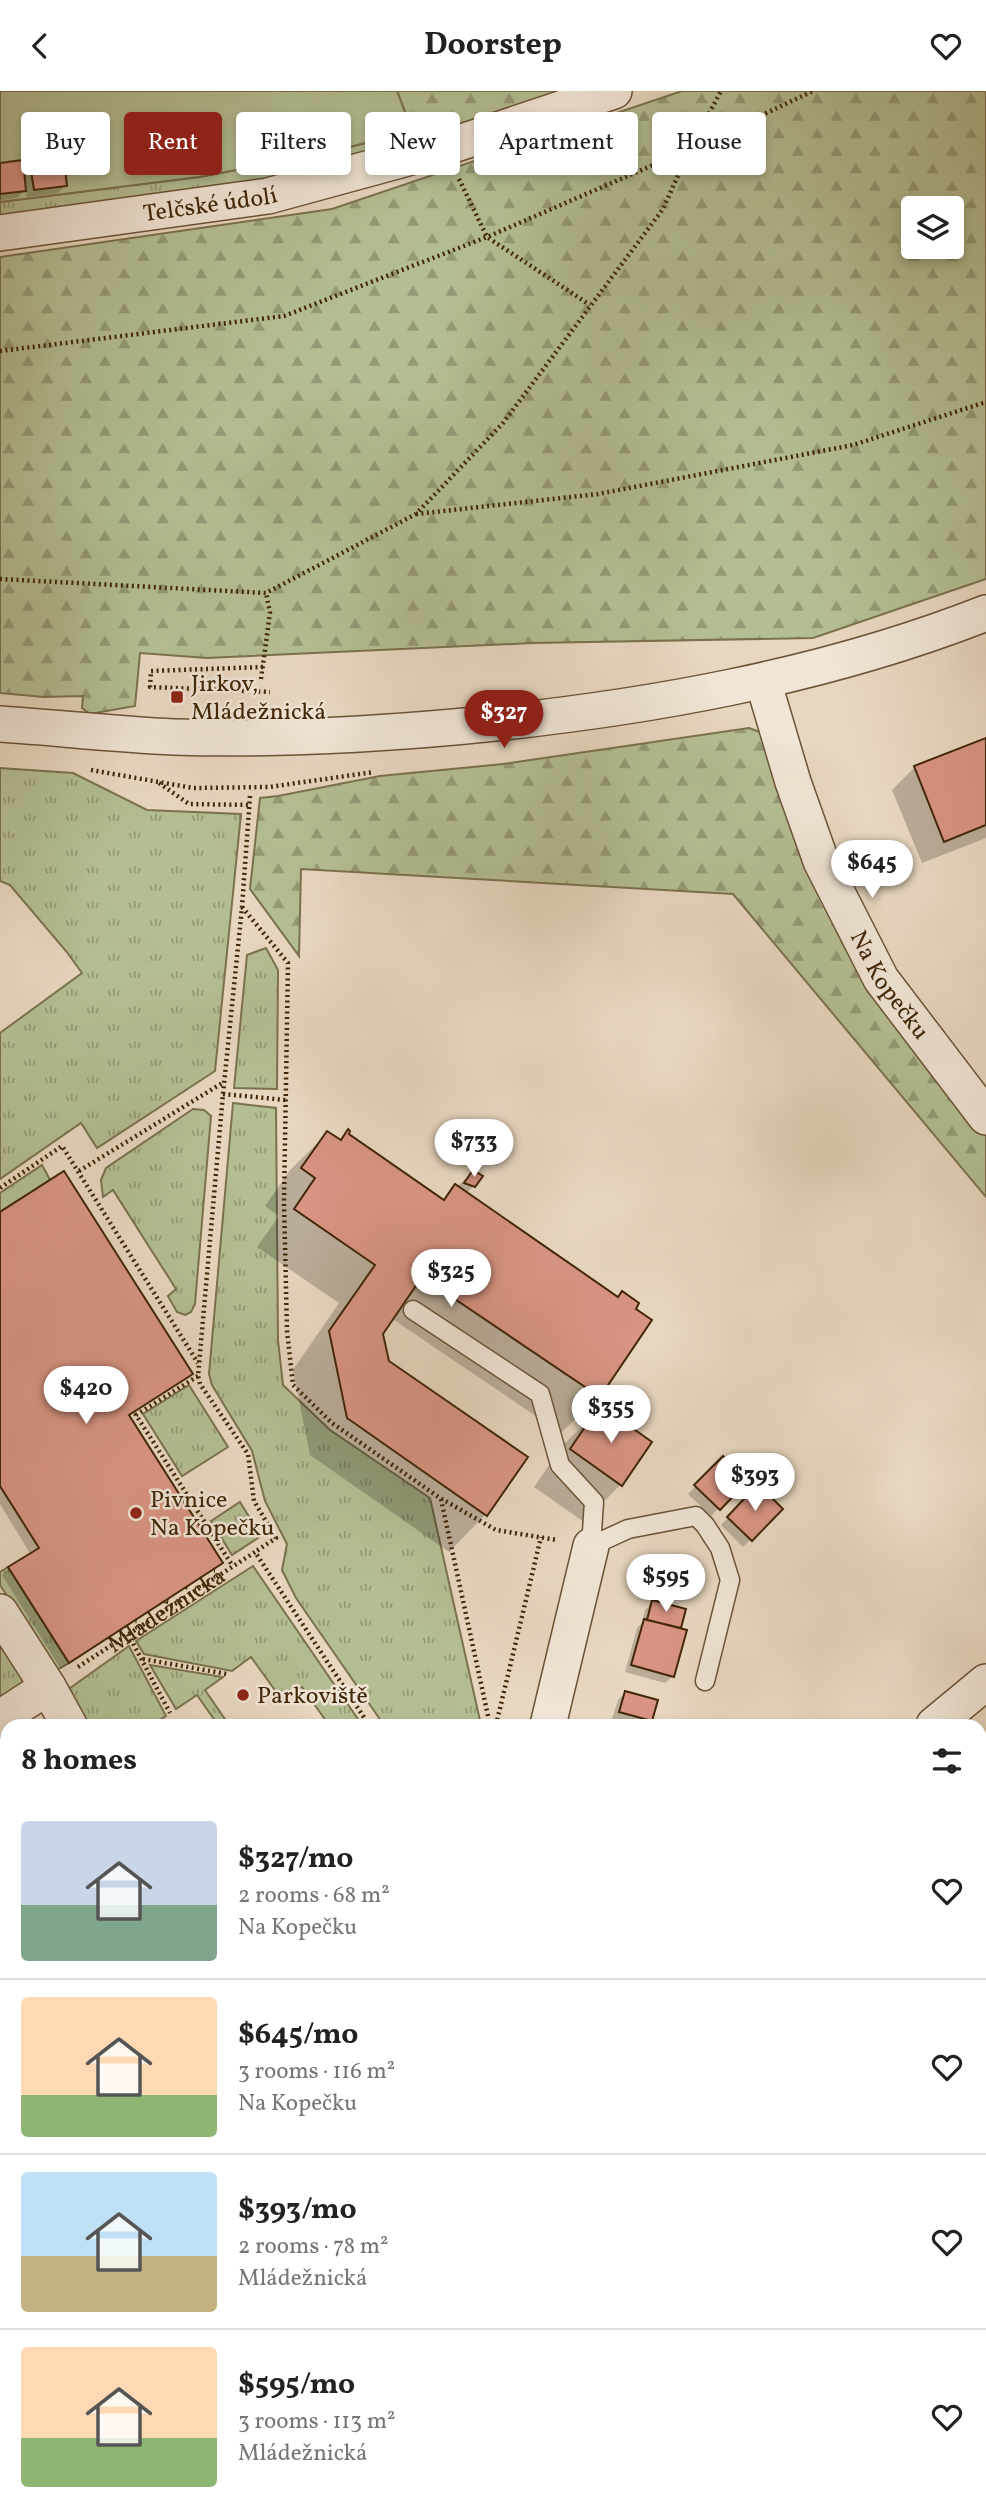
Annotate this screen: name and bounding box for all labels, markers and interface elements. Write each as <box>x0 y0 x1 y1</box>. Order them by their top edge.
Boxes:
text: Doorstep <box>424 24 562 68</box>
icon: back <box>21 27 59 65</box>
icon: heart <box>927 27 965 65</box>
chip: Buy <box>21 112 110 175</box>
chip: Rent <box>124 112 222 175</box>
chip: Filters <box>236 112 351 175</box>
chip: New <box>365 112 460 175</box>
chip: Apartment <box>474 112 638 175</box>
chip: House <box>652 112 766 175</box>
street label: Telčské údolí <box>141 179 282 232</box>
map controls <box>901 196 964 259</box>
button: layers <box>901 196 964 259</box>
place label: Jirkov, Mládežnická <box>191 668 326 730</box>
marker: Jirkov, Mládežnická <box>169 689 185 705</box>
pin: $327 <box>463 691 545 750</box>
text: $327 <box>480 697 528 729</box>
pin: $645 <box>831 841 913 900</box>
text: $645 <box>847 847 897 879</box>
street label: Na Kopečku <box>840 925 936 1048</box>
pin: $733 <box>433 1119 515 1179</box>
text: $733 <box>451 1126 497 1158</box>
pin: $325 <box>410 1249 492 1309</box>
text: $325 <box>427 1256 475 1288</box>
pin: $420 <box>45 1367 127 1426</box>
text: $420 <box>60 1373 112 1405</box>
pin: $355 <box>570 1385 652 1445</box>
text: $355 <box>588 1392 634 1424</box>
pin: $393 <box>714 1453 796 1513</box>
text: $393 <box>731 1460 779 1492</box>
place label: Pivnice Na Kopečku <box>150 1484 275 1546</box>
marker: Pivnice Na Kopečku <box>128 1505 144 1521</box>
pin: $595 <box>625 1555 707 1614</box>
street label: Mládežnická <box>101 1560 233 1663</box>
text: $595 <box>642 1561 690 1593</box>
place label: Parkoviště <box>257 1680 368 1714</box>
marker: Parkoviště <box>235 1687 251 1703</box>
text: 8 homes <box>21 1740 137 1782</box>
icon: filters <box>928 1742 966 1780</box>
text: $327/mo <box>238 1838 354 1880</box>
icon: home <box>77 1849 161 1933</box>
icon: heart <box>928 1872 966 1910</box>
text: 2 rooms · 68 m² <box>238 1880 390 1912</box>
text: Na Kopečku <box>238 1912 357 1944</box>
text: $645/mo <box>238 2014 358 2056</box>
icon: home <box>77 2025 161 2109</box>
icon: heart <box>928 2048 966 2086</box>
text: 3 rooms · 116 m² <box>238 2056 395 2088</box>
text: Na Kopečku <box>238 2088 357 2120</box>
text: $393/mo <box>238 2189 357 2231</box>
icon: home <box>77 2200 161 2284</box>
icon: heart <box>928 2223 966 2261</box>
text: 2 rooms · 78 m² <box>238 2231 389 2263</box>
text: Mládežnická <box>238 2263 368 2295</box>
text: $595/mo <box>238 2364 355 2406</box>
icon: home <box>77 2375 161 2459</box>
icon: heart <box>928 2398 966 2436</box>
text: 3 rooms · 113 m² <box>238 2406 396 2438</box>
text: Mládežnická <box>238 2438 368 2470</box>

